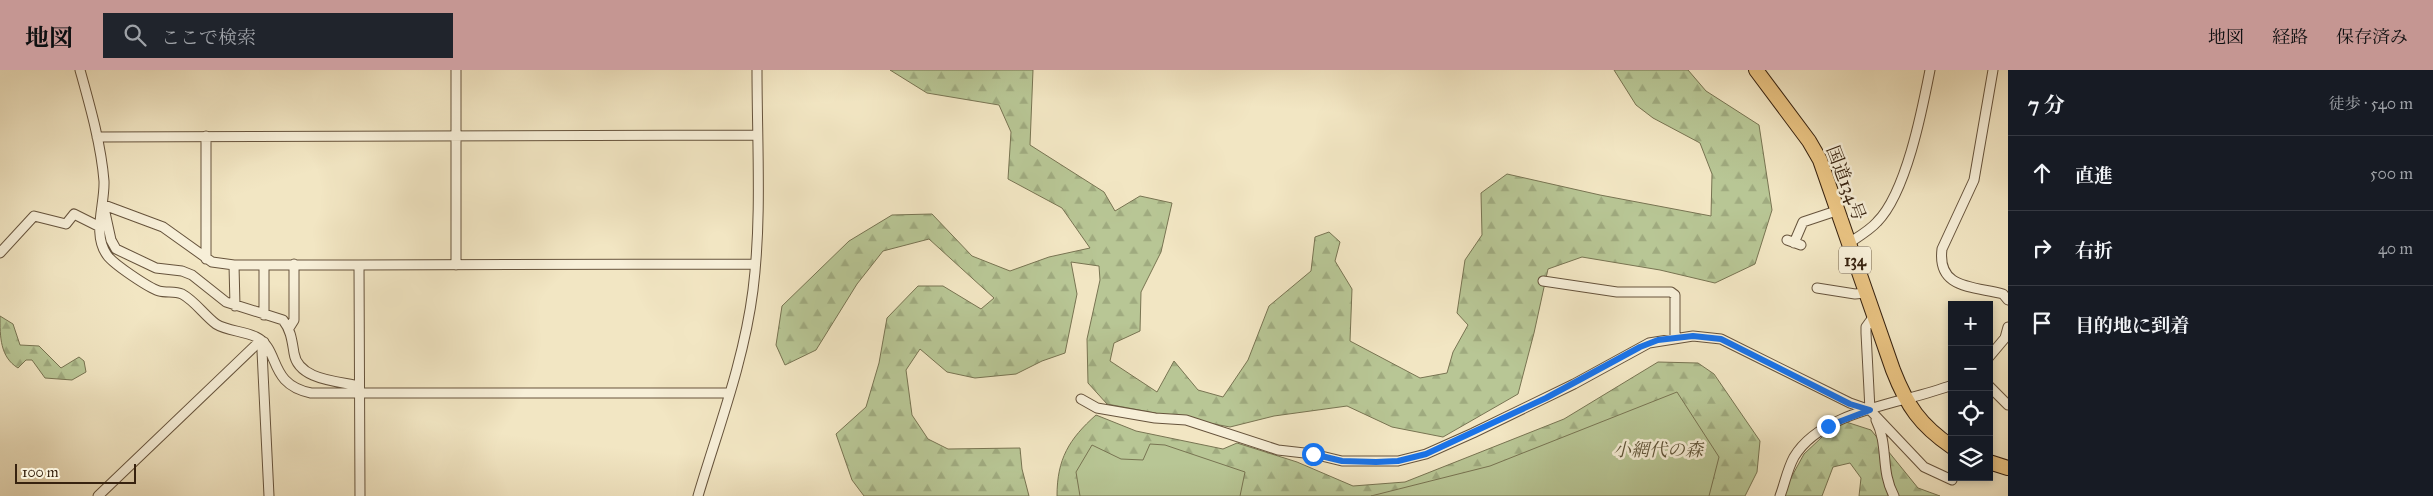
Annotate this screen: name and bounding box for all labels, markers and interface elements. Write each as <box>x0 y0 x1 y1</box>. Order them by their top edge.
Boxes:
search box <box>103 13 453 58</box>
icon: search <box>121 21 149 49</box>
text: 地図 <box>25 23 73 53</box>
text: ここで検索 <box>161 26 256 49</box>
text: 地図 <box>2208 26 2244 48</box>
text: 経路 <box>2272 26 2308 48</box>
text: 保存済み <box>2336 26 2408 48</box>
text: 7 分 <box>2028 92 2065 118</box>
text: 徒歩 · 540 m <box>2328 94 2413 113</box>
street label: 国道134号 <box>1822 142 1870 224</box>
icon: ahead <box>2028 159 2056 187</box>
text: 直進 <box>2075 164 2113 187</box>
text: 500 m <box>2370 164 2413 183</box>
icon: right <box>2028 234 2056 262</box>
text: 右折 <box>2075 239 2113 262</box>
text: 40 m <box>2378 239 2413 258</box>
road number: 134 <box>1839 246 1871 274</box>
map controls <box>1948 301 1993 481</box>
button: + <box>1948 301 1993 346</box>
icon: arrive <box>2028 309 2056 337</box>
text: 目的地に到着 <box>2075 314 2189 337</box>
button: − <box>1948 346 1993 391</box>
button: locate <box>1948 391 1993 436</box>
route end <box>1817 415 1840 438</box>
button: layers <box>1948 436 1993 481</box>
park label: 小網代の森 <box>1613 439 1705 461</box>
route start <box>1302 443 1325 466</box>
scale bar <box>15 461 136 484</box>
text: 100 m <box>22 464 59 481</box>

